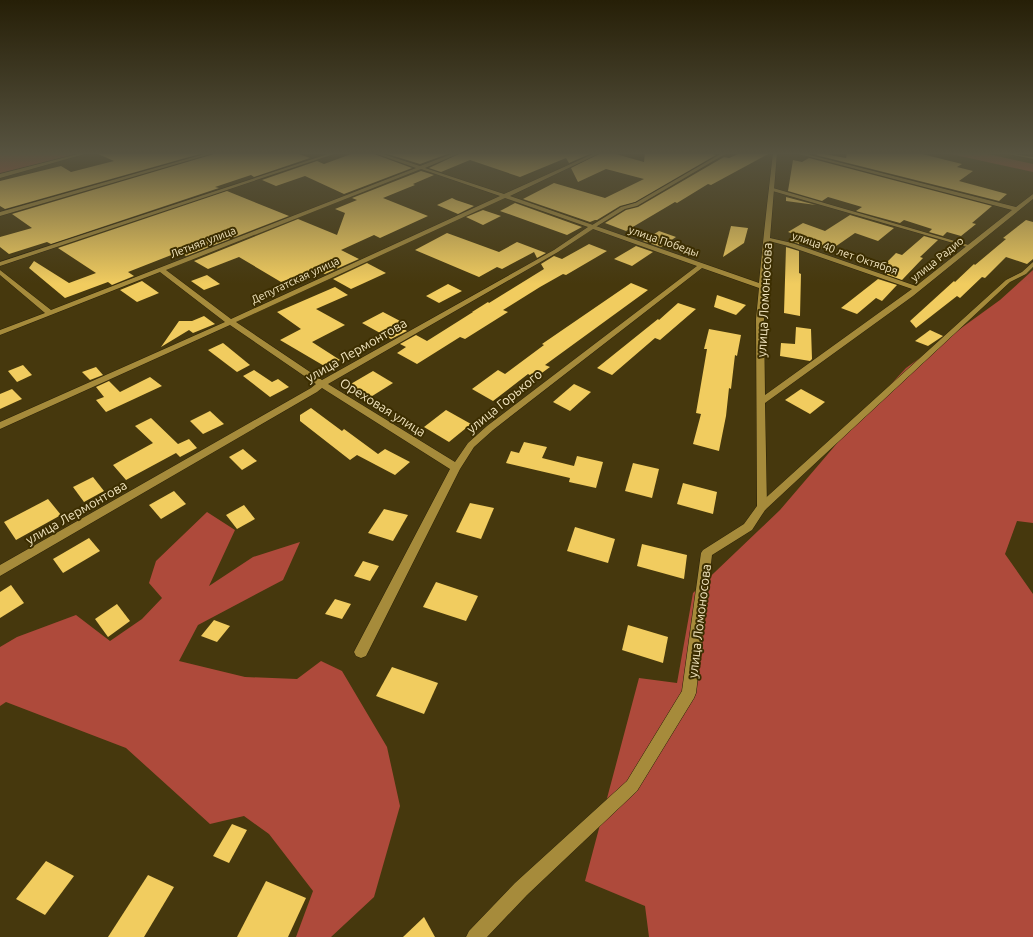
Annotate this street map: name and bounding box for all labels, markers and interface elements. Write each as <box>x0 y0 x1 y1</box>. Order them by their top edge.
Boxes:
street label: улица Победы <box>627 223 701 259</box>
street label: Летняя улица <box>168 224 238 260</box>
street label: улица 40 лет Октября <box>790 229 900 277</box>
street label: улица Радио <box>908 234 966 284</box>
street label: улица Ломоносова <box>754 242 774 358</box>
street label: Депутатская улица <box>249 254 341 306</box>
street label: улица Лермонтова <box>303 315 409 385</box>
street label: улица Горького <box>464 366 544 436</box>
street label: Ореховая улица <box>338 375 428 439</box>
street label: улица Лермонтова <box>23 477 129 547</box>
street label: улица Ломоносова <box>685 563 713 679</box>

